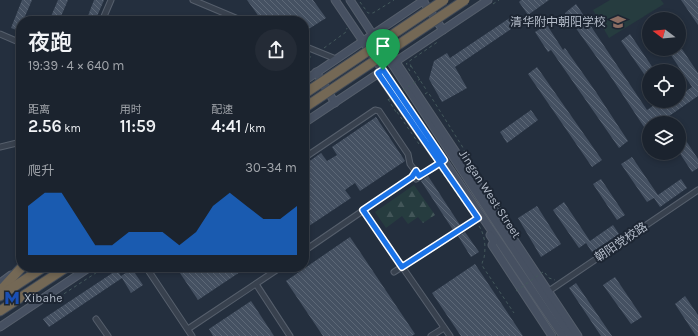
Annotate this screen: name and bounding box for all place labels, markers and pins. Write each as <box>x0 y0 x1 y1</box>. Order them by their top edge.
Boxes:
school or university icon: 清华附中朝阳学校 <box>609 13 627 31</box>
place label: 清华附中朝阳学校 <box>510 15 606 29</box>
pin <box>366 29 400 70</box>
metro station icon: Xibahe <box>3 289 21 307</box>
place label: Xibahe <box>24 291 62 305</box>

